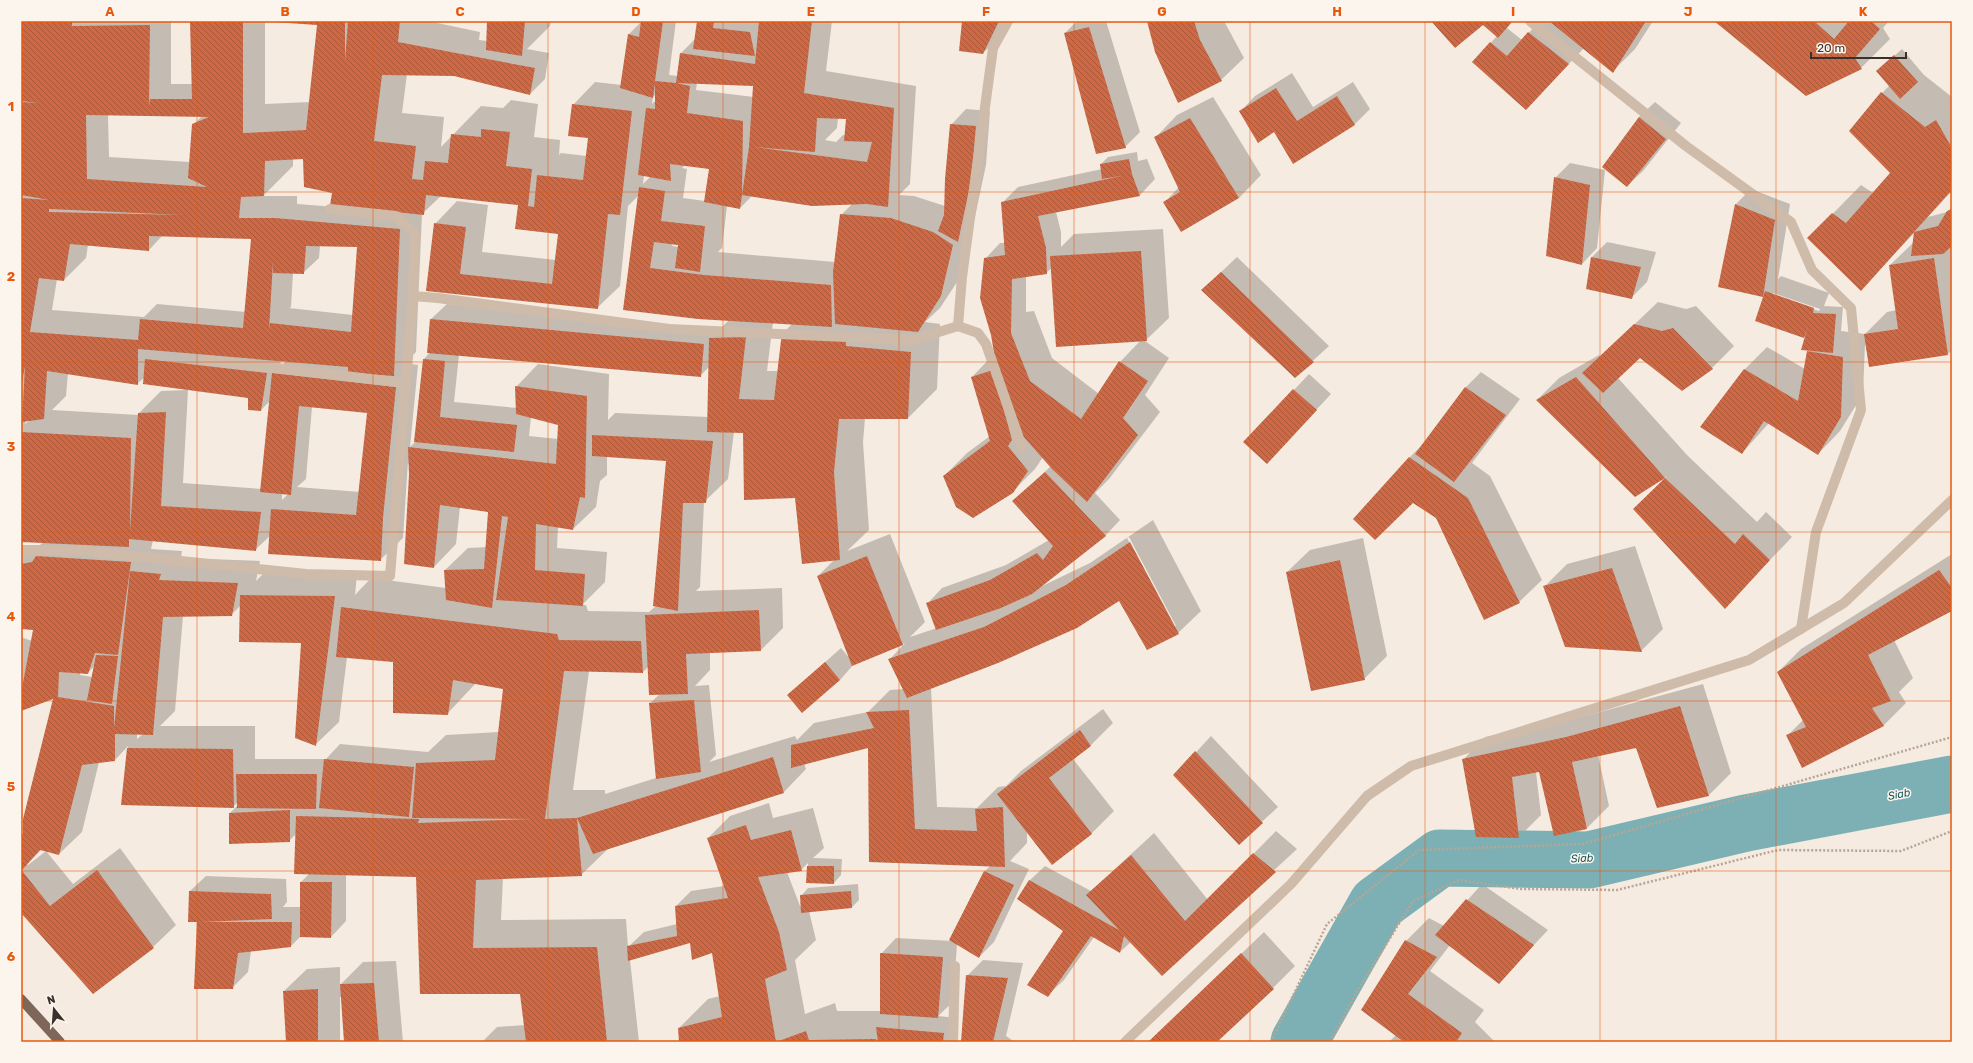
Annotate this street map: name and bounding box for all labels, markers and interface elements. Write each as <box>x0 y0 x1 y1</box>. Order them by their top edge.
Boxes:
text: A <box>105 4 115 19</box>
text: B <box>280 4 290 19</box>
text: C <box>455 4 465 19</box>
text: D <box>631 4 641 19</box>
text: E <box>807 4 815 19</box>
text: F <box>982 4 990 19</box>
text: G <box>1157 4 1167 19</box>
text: H <box>1332 4 1342 19</box>
text: I <box>1511 4 1515 19</box>
text: J <box>1684 4 1692 19</box>
text: K <box>1859 4 1868 19</box>
scale bar <box>1811 34 1906 60</box>
text: 20 m <box>1817 41 1845 55</box>
text: 1 <box>8 99 14 114</box>
text: 2 <box>7 269 15 284</box>
text: 3 <box>7 439 16 454</box>
text: 4 <box>7 609 16 624</box>
text: 5 <box>7 779 15 794</box>
water label: Siab <box>1887 786 1912 803</box>
water label: Siab <box>1570 851 1594 866</box>
text: 6 <box>7 949 16 964</box>
north arrow <box>34 989 74 1029</box>
text: N <box>46 993 57 1007</box>

